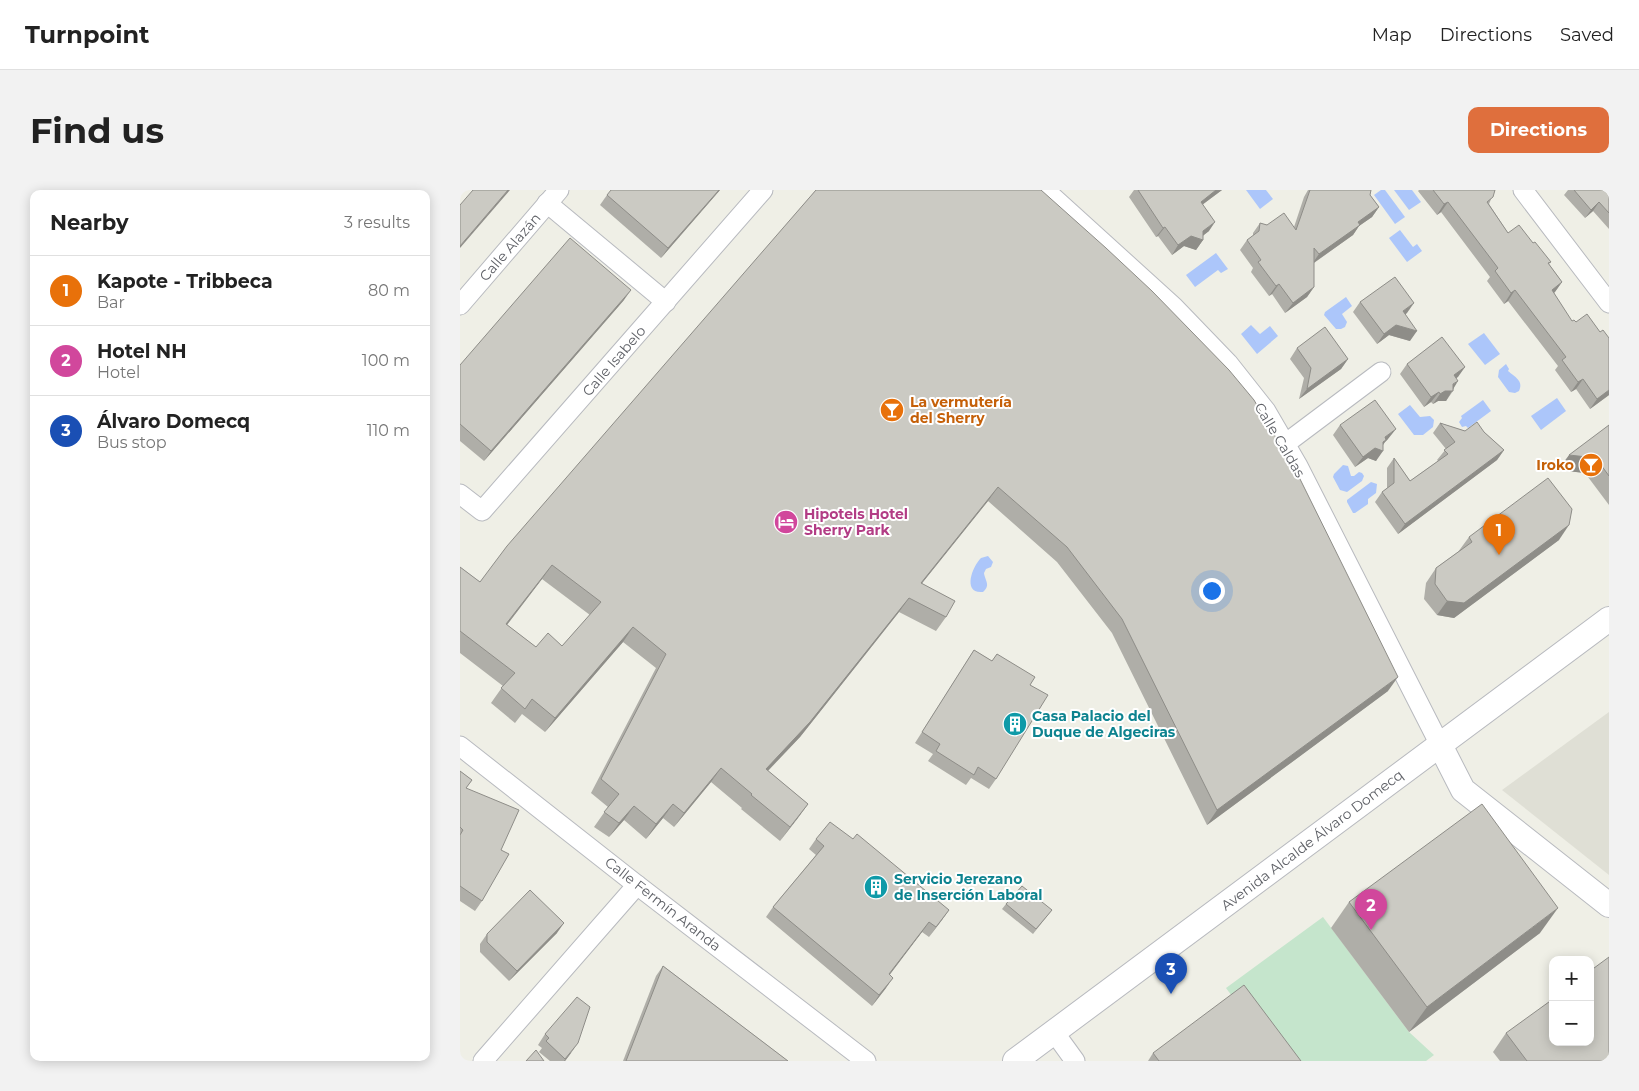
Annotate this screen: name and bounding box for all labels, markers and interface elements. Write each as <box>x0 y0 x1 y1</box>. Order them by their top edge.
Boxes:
text: Turnpoint <box>25 20 149 49</box>
text: Map <box>1372 24 1412 46</box>
text: Directions <box>1440 24 1532 46</box>
text: Saved <box>1560 24 1614 46</box>
button: Directions <box>1468 107 1609 153</box>
text: Find us <box>30 109 164 152</box>
street label: Calle Alazán <box>475 209 545 285</box>
text: Nearby <box>50 210 129 235</box>
text: 3 results <box>344 213 410 232</box>
text: Kapote - Tribbeca <box>97 270 273 293</box>
text: 1 <box>63 281 69 300</box>
text: 80 m <box>368 281 410 300</box>
text: Bar <box>97 293 125 312</box>
street label: Calle Isabelo <box>578 322 650 400</box>
text: Hotel NH <box>97 340 187 363</box>
text: 2 <box>61 351 71 370</box>
text: 100 m <box>362 351 410 370</box>
text: Hotel <box>97 363 140 382</box>
place label: La vermutería del Sherry <box>910 393 1012 427</box>
bar icon: La vermutería del Sherry <box>879 397 905 423</box>
street label: Calle Caldas <box>1251 399 1309 481</box>
text: Álvaro Domecq <box>97 410 250 433</box>
text: 3 <box>61 421 71 440</box>
text: 110 m <box>367 421 410 440</box>
text: Bus stop <box>97 433 167 452</box>
bar icon: Iroko <box>1578 452 1604 478</box>
place label: Iroko <box>1536 456 1574 474</box>
place label: Hipotels Hotel Sherry Park <box>804 505 908 539</box>
hotel icon: Hipotels Hotel Sherry Park <box>773 509 799 535</box>
pin: 1 <box>1483 514 1515 555</box>
your location <box>1199 578 1225 604</box>
place label: Casa Palacio del Duque de Algeciras <box>1032 707 1176 741</box>
building icon: Casa Palacio del Duque de Algeciras <box>1002 711 1028 737</box>
street label: Avenida Alcalde Álvaro Domecq <box>1217 766 1407 914</box>
street label: Calle Fermín Aranda <box>601 853 725 955</box>
place label: Servicio Jerezano de Inserción Laboral <box>894 870 1043 904</box>
building icon: Servicio Jerezano de Inserción Laboral <box>863 874 889 900</box>
pin: 2 <box>1355 889 1387 930</box>
pin: 3 <box>1155 953 1187 994</box>
map controls <box>1549 956 1594 1046</box>
button: + <box>1549 956 1594 1001</box>
button: − <box>1549 1001 1594 1046</box>

